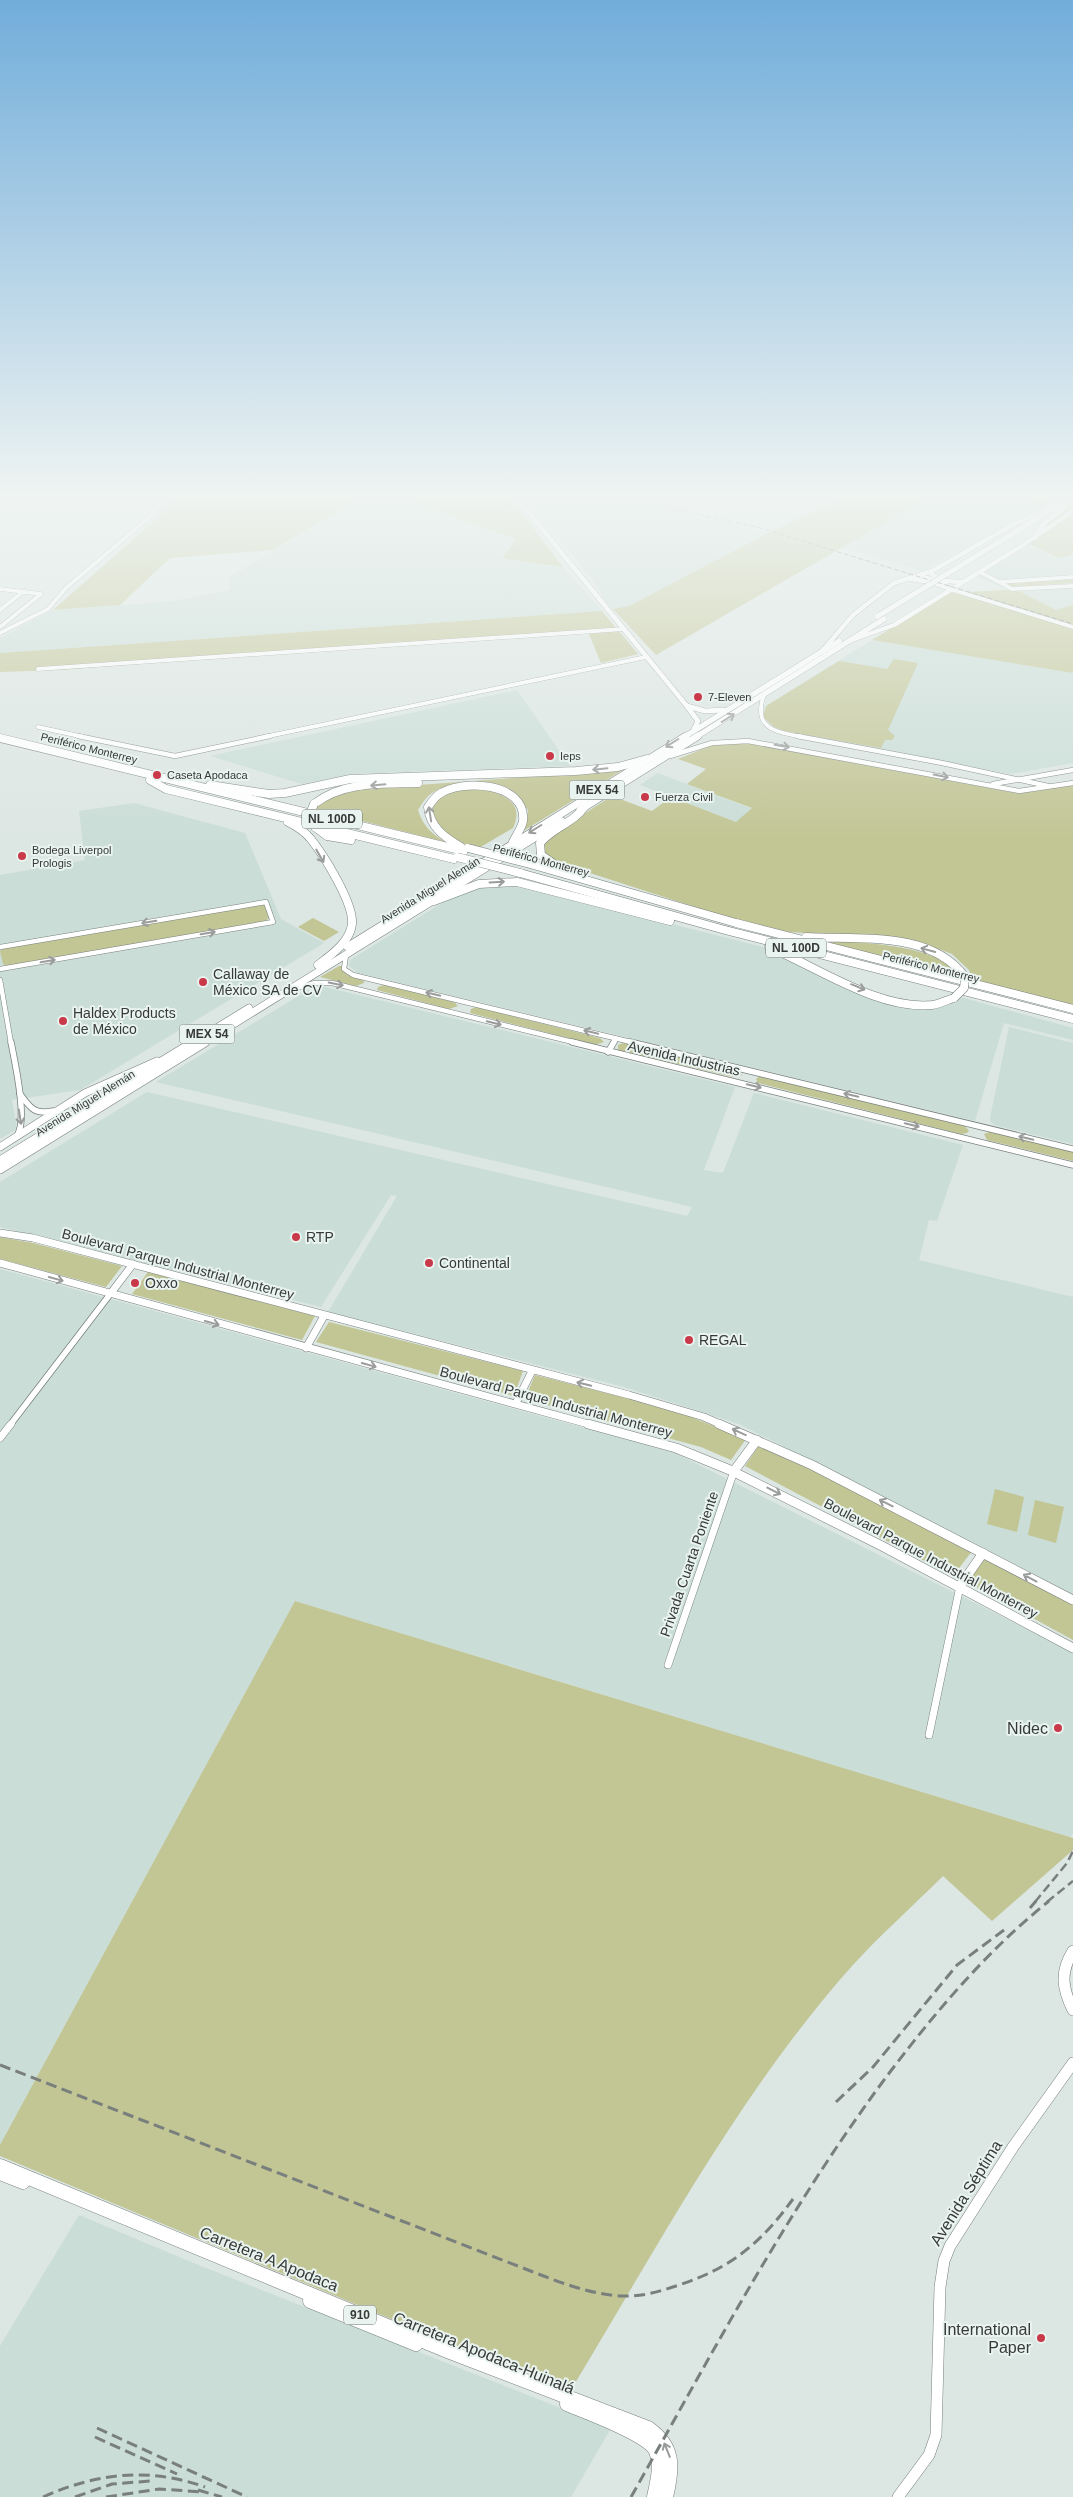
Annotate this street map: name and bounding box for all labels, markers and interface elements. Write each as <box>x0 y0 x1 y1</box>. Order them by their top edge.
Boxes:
marker: 7-Eleven <box>692 691 704 703</box>
place label: 7-Eleven <box>708 691 751 703</box>
one-way arrow <box>720 712 734 722</box>
street label: Periférico Monterrey <box>39 730 139 766</box>
one-way arrow <box>666 738 680 748</box>
one-way arrow <box>773 742 789 751</box>
marker: Ieps <box>544 750 556 762</box>
place label: Ieps <box>560 750 581 762</box>
one-way arrow <box>592 764 608 774</box>
marker: Caseta Apodaca <box>151 769 163 781</box>
place label: Caseta Apodaca <box>167 769 249 781</box>
one-way arrow <box>933 771 949 781</box>
road number: MEX 54 <box>570 780 624 800</box>
one-way arrow <box>370 781 386 790</box>
marker: Fuerza Civil <box>639 791 651 803</box>
place label: Fuerza Civil <box>655 791 713 803</box>
one-way arrow <box>425 806 434 822</box>
road number: NL 100D <box>302 810 362 829</box>
one-way arrow <box>528 824 542 834</box>
street label: Periférico Monterrey <box>492 841 591 879</box>
place label: Bodega Liverpol Prologis <box>32 844 112 869</box>
one-way arrow <box>316 848 326 862</box>
marker: Bodega Liverpol Prologis <box>16 850 28 862</box>
street label: Avenida Miguel Alemán <box>378 855 482 925</box>
one-way arrow <box>489 878 505 887</box>
one-way arrow <box>141 917 157 927</box>
one-way arrow <box>200 928 216 938</box>
road number: NL 100D <box>766 938 826 958</box>
one-way arrow <box>920 944 936 954</box>
street label: Periférico Monterrey <box>881 949 981 985</box>
one-way arrow <box>40 956 56 966</box>
place label: Callaway de México SA de CV <box>213 966 323 998</box>
marker: Callaway de México SA de CV <box>197 976 209 988</box>
one-way arrow <box>328 980 344 989</box>
one-way arrow <box>850 984 865 993</box>
one-way arrow <box>425 989 441 998</box>
place label: Haldex Products de México <box>73 1005 176 1037</box>
marker: Haldex Products de México <box>57 1015 69 1027</box>
one-way arrow <box>485 1019 501 1028</box>
road number: MEX 54 <box>180 1024 234 1044</box>
one-way arrow <box>583 1027 599 1036</box>
street label: Avenida Industrias <box>626 1037 742 1079</box>
street label: Avenida Miguel Alemán <box>33 1068 137 1138</box>
one-way arrow <box>745 1082 761 1091</box>
one-way arrow <box>843 1090 859 1099</box>
one-way arrow <box>16 1109 26 1125</box>
one-way arrow <box>903 1121 919 1130</box>
one-way arrow <box>1018 1133 1034 1142</box>
street label: Boulevard Parque Industrial Monterrey <box>60 1225 296 1303</box>
place label: RTP <box>306 1229 334 1245</box>
marker: RTP <box>290 1231 302 1243</box>
place label: Continental <box>439 1255 510 1271</box>
marker: Continental <box>423 1257 435 1269</box>
one-way arrow <box>48 1274 64 1284</box>
place label: Oxxo <box>145 1275 178 1291</box>
marker: Oxxo <box>129 1277 141 1289</box>
one-way arrow <box>204 1318 220 1328</box>
place label: REGAL <box>699 1332 747 1348</box>
marker: REGAL <box>683 1334 695 1346</box>
one-way arrow <box>361 1360 377 1370</box>
street label: Boulevard Parque Industrial Monterrey <box>438 1363 674 1441</box>
one-way arrow <box>577 1379 593 1388</box>
one-way arrow <box>732 1426 747 1436</box>
one-way arrow <box>766 1487 781 1496</box>
street label: Privada Cuarta Poniente <box>657 1489 721 1639</box>
street label: Boulevard Parque Industrial Monterrey <box>821 1495 1041 1621</box>
one-way arrow <box>878 1498 893 1508</box>
one-way arrow <box>1023 1572 1038 1582</box>
place label: Nidec <box>1007 1720 1048 1737</box>
marker: Nidec <box>1052 1722 1064 1734</box>
street label: Avenida Séptima <box>927 2137 1005 2249</box>
street label: Carretera A Apodaca <box>197 2223 341 2295</box>
road number: 910 <box>344 2306 376 2324</box>
street label: Carretera Apodaca-Huinalá <box>391 2309 577 2397</box>
place label: International Paper <box>943 2321 1032 2356</box>
marker: International Paper <box>1035 2332 1047 2344</box>
one-way arrow <box>662 2443 672 2458</box>

